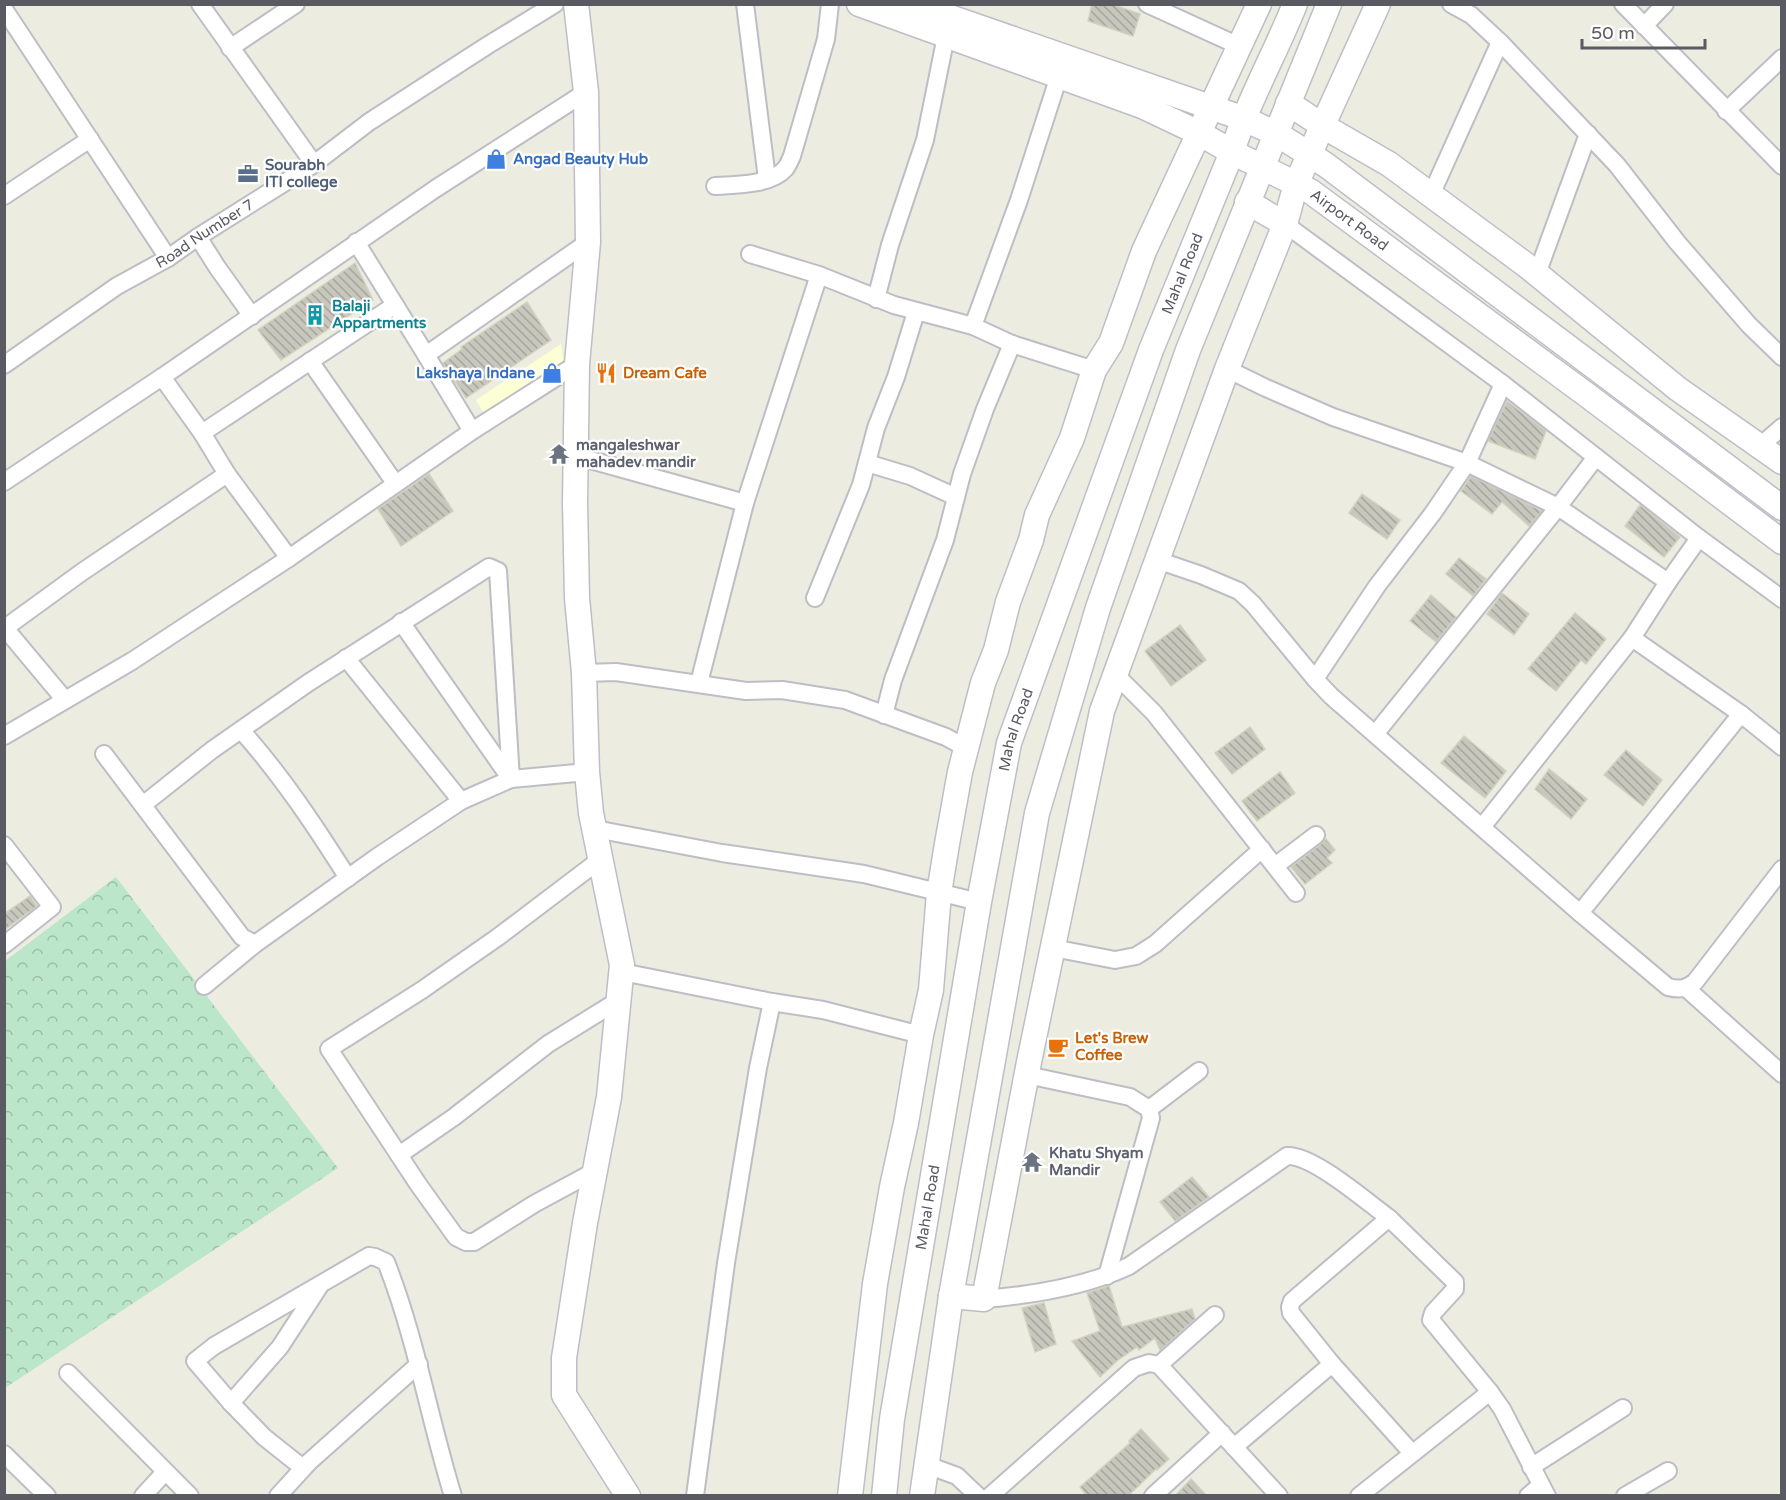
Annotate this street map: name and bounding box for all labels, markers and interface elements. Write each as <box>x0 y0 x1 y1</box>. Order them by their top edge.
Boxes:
scale bar <box>1582 12 1705 50</box>
text: 50 m <box>1591 22 1635 44</box>
shop icon: Angad Beauty Hub <box>484 147 508 171</box>
place label: Angad Beauty Hub <box>513 150 649 169</box>
place label: Sourabh ITI college <box>265 156 338 192</box>
office icon: Sourabh ITI college <box>236 162 260 186</box>
street label: Airport Road <box>1307 185 1392 255</box>
street label: Road Number 7 <box>152 195 257 272</box>
street label: Mahal Road <box>1158 230 1207 317</box>
place label: Balaji Appartments <box>332 297 426 333</box>
building icon: Balaji Appartments <box>303 303 327 327</box>
shop icon: Lakshaya Indane <box>540 361 564 385</box>
restaurant icon: Dream Cafe <box>594 361 618 385</box>
place label: Lakshaya Indane <box>416 364 535 383</box>
place label: Dream Cafe <box>623 364 707 382</box>
place label: mangaleshwar mahadev mandir <box>576 436 696 471</box>
temple icon: mangaleshwar mahadev mandir <box>547 442 571 466</box>
street label: Mahal Road <box>995 686 1037 773</box>
place label: Let's Brew Coffee <box>1075 1029 1149 1064</box>
cafe icon: Let's Brew Coffee <box>1046 1035 1070 1059</box>
place label: Khatu Shyam Mandir <box>1049 1144 1144 1179</box>
temple icon: Khatu Shyam Mandir <box>1020 1150 1044 1174</box>
street label: Mahal Road <box>912 1164 944 1251</box>

